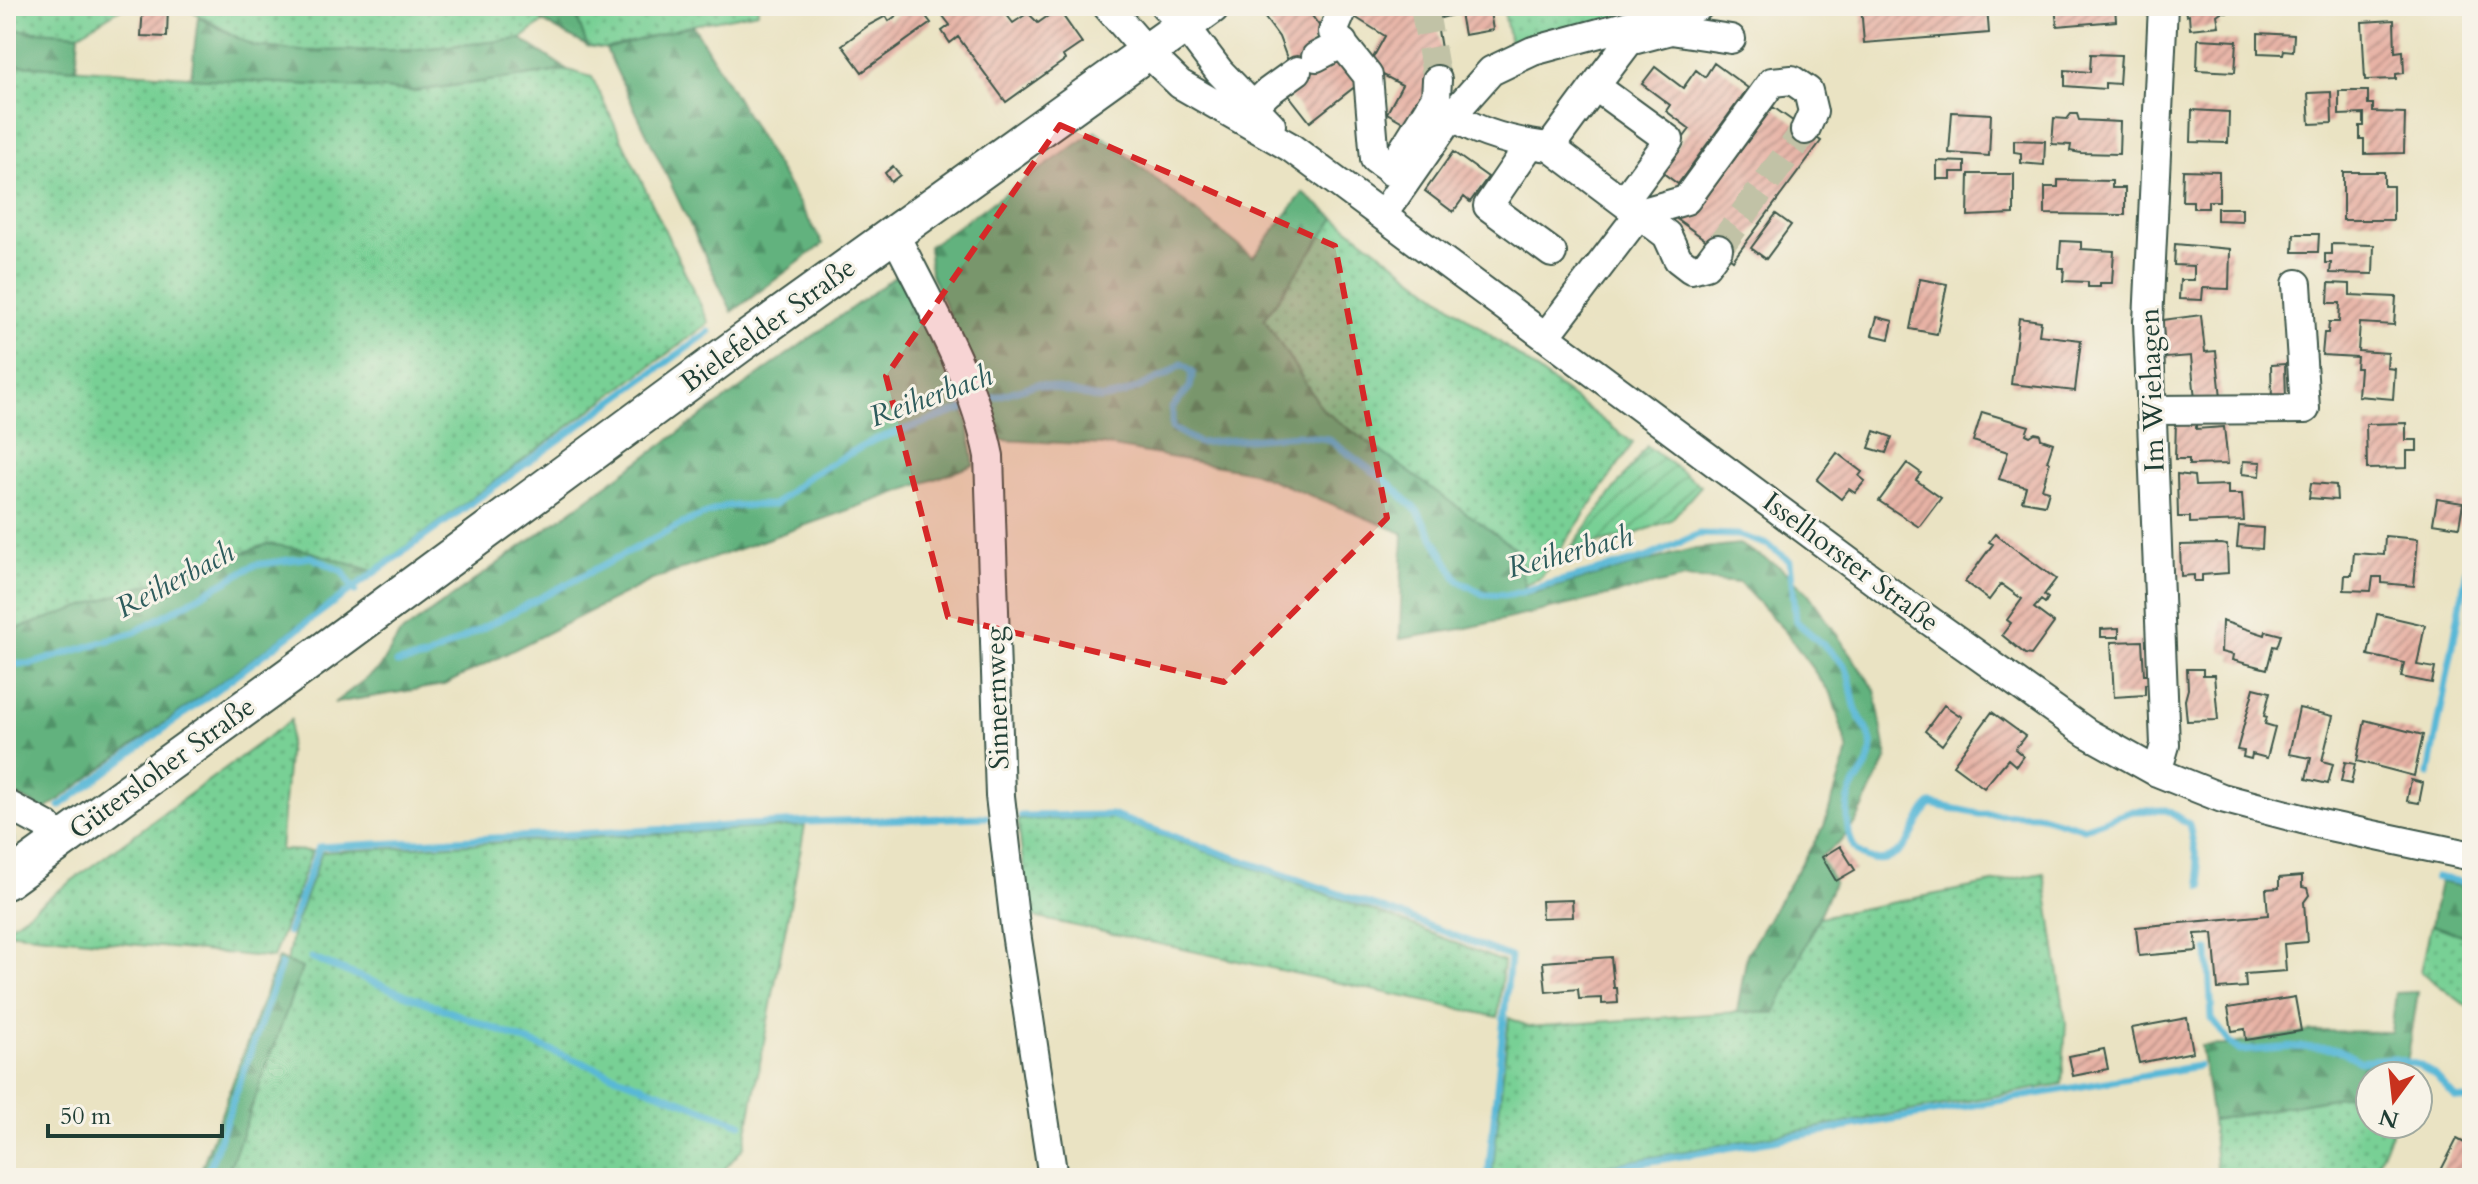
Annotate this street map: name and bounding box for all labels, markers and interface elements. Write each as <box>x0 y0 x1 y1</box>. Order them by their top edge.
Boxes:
street label: Bielefelder Straße <box>673 249 863 401</box>
street label: Im Wiehagen <box>2130 307 2174 473</box>
water label: Reiherbach <box>864 355 999 437</box>
street label: Isselhorster Straße <box>1755 483 1947 641</box>
water label: Reiherbach <box>1503 515 1638 588</box>
water label: Reiherbach <box>109 531 242 628</box>
street label: Sinnernweg <box>975 625 1018 770</box>
street label: Gütersloher Straße <box>61 688 263 848</box>
north arrow <box>2354 1060 2434 1140</box>
scale bar <box>48 1088 222 1138</box>
text: 50 m <box>60 1100 112 1133</box>
text: N <box>2376 1101 2402 1135</box>

